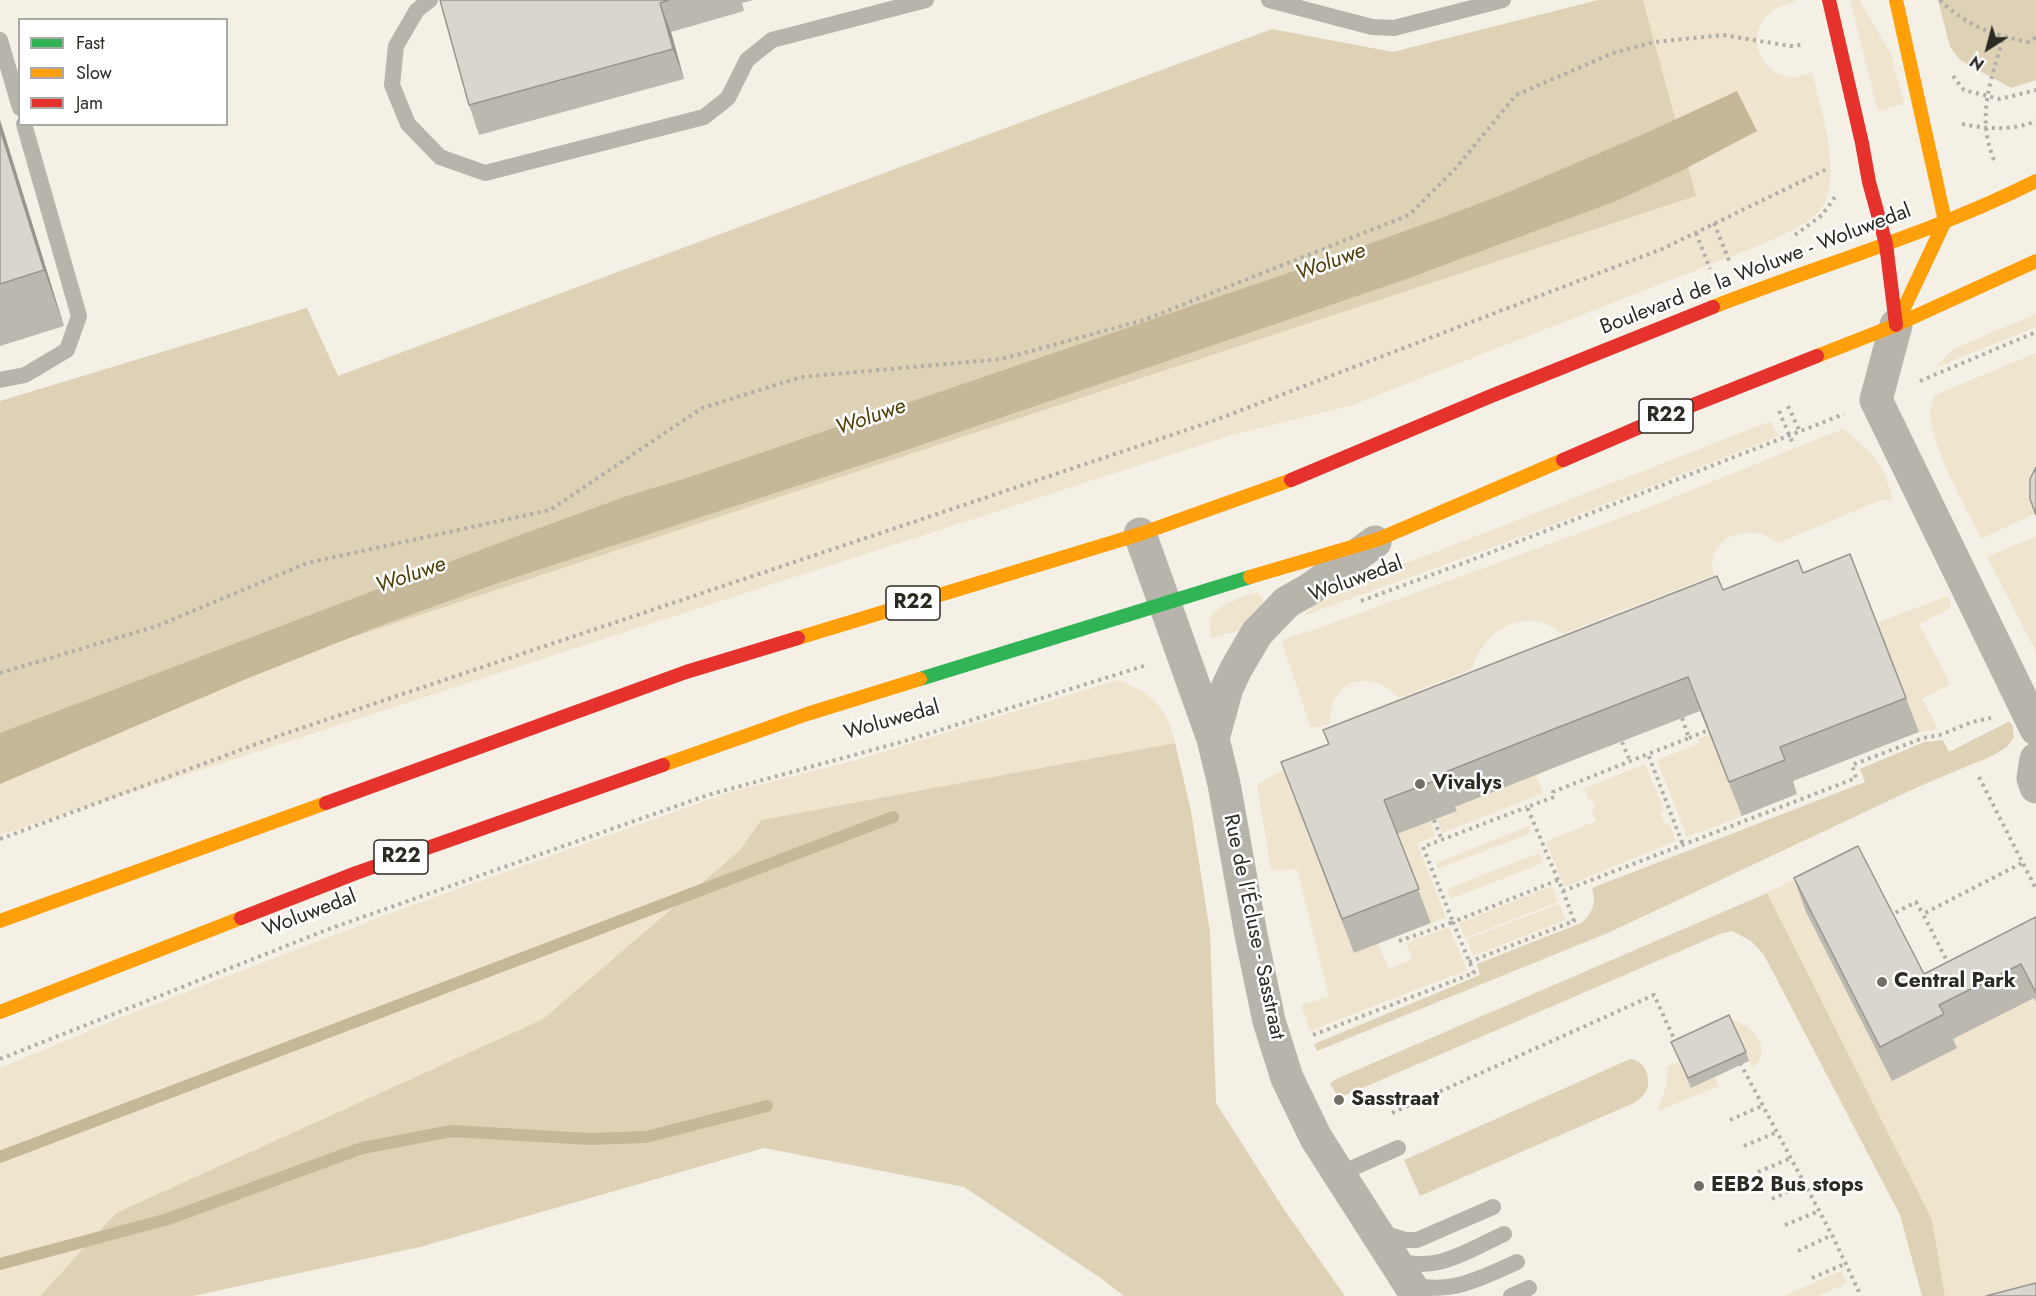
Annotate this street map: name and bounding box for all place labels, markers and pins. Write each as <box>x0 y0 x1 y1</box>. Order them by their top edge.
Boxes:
place label: Vivalys <box>1432 771 1502 797</box>
marker: Vivalys <box>1413 777 1427 791</box>
place label: Central Park <box>1894 969 2016 995</box>
marker: Central Park <box>1875 975 1889 989</box>
place label: Sasstraat <box>1351 1087 1439 1113</box>
marker: Sasstraat <box>1332 1093 1346 1107</box>
place label: EEB2 Bus stops <box>1711 1173 1863 1199</box>
marker: EEB2 Bus stops <box>1692 1179 1706 1193</box>

